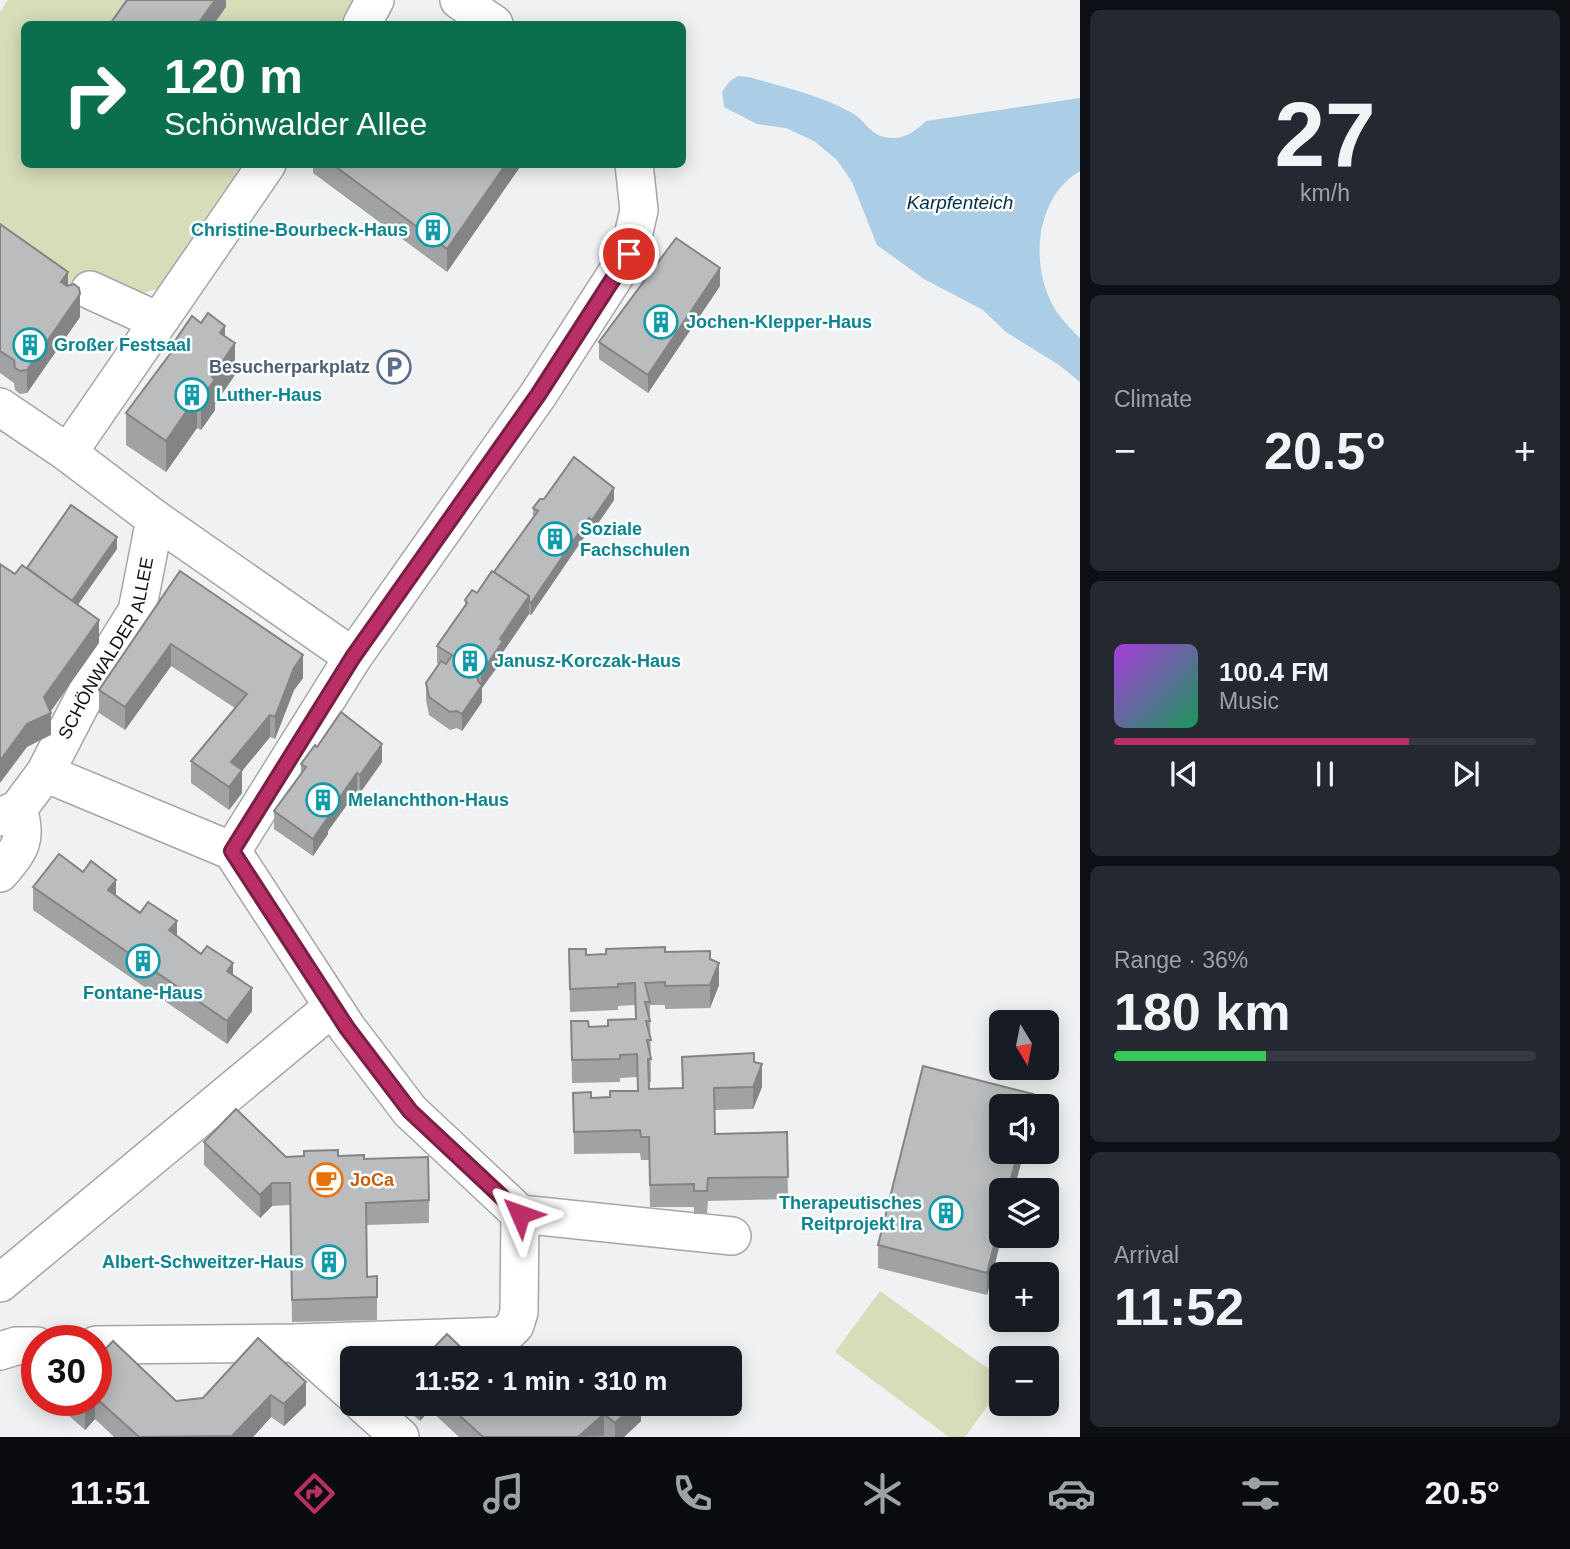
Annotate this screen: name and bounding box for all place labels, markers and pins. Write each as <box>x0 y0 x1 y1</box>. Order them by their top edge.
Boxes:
building icon: Christine-Bourbeck-Haus <box>414 211 452 249</box>
place label: Christine-Bourbeck-Haus <box>191 220 408 240</box>
pin <box>599 224 659 284</box>
building icon: Jochen-Klepper-Haus <box>642 303 680 341</box>
place label: Jochen-Klepper-Haus <box>686 312 872 332</box>
building icon: Großer Festsaal <box>11 326 49 364</box>
place label: Großer Festsaal <box>54 335 191 355</box>
parking icon: Besucherparkplatz <box>375 348 413 386</box>
place label: Besucherparkplatz <box>209 357 370 377</box>
building icon: Luther-Haus <box>173 376 211 414</box>
place label: Luther-Haus <box>216 385 322 405</box>
place label: Soziale Fachschulen <box>580 519 690 560</box>
building icon: Soziale Fachschulen <box>536 520 574 558</box>
building icon: Janusz-Korczak-Haus <box>451 642 489 680</box>
place label: Janusz-Korczak-Haus <box>494 651 681 671</box>
building icon: Melanchthon-Haus <box>304 781 342 819</box>
place label: Melanchthon-Haus <box>348 790 509 810</box>
building icon: Fontane-Haus <box>124 942 162 980</box>
place label: Fontane-Haus <box>83 983 203 1003</box>
cafe icon: JoCa <box>307 1161 345 1199</box>
place label: JoCa <box>350 1170 395 1190</box>
place label: Therapeutisches Reitprojekt Ira <box>779 1193 923 1234</box>
building icon: Therapeutisches Reitprojekt Ira <box>927 1194 965 1232</box>
building icon: Albert-Schweitzer-Haus <box>310 1243 348 1281</box>
place label: Albert-Schweitzer-Haus <box>102 1252 304 1272</box>

